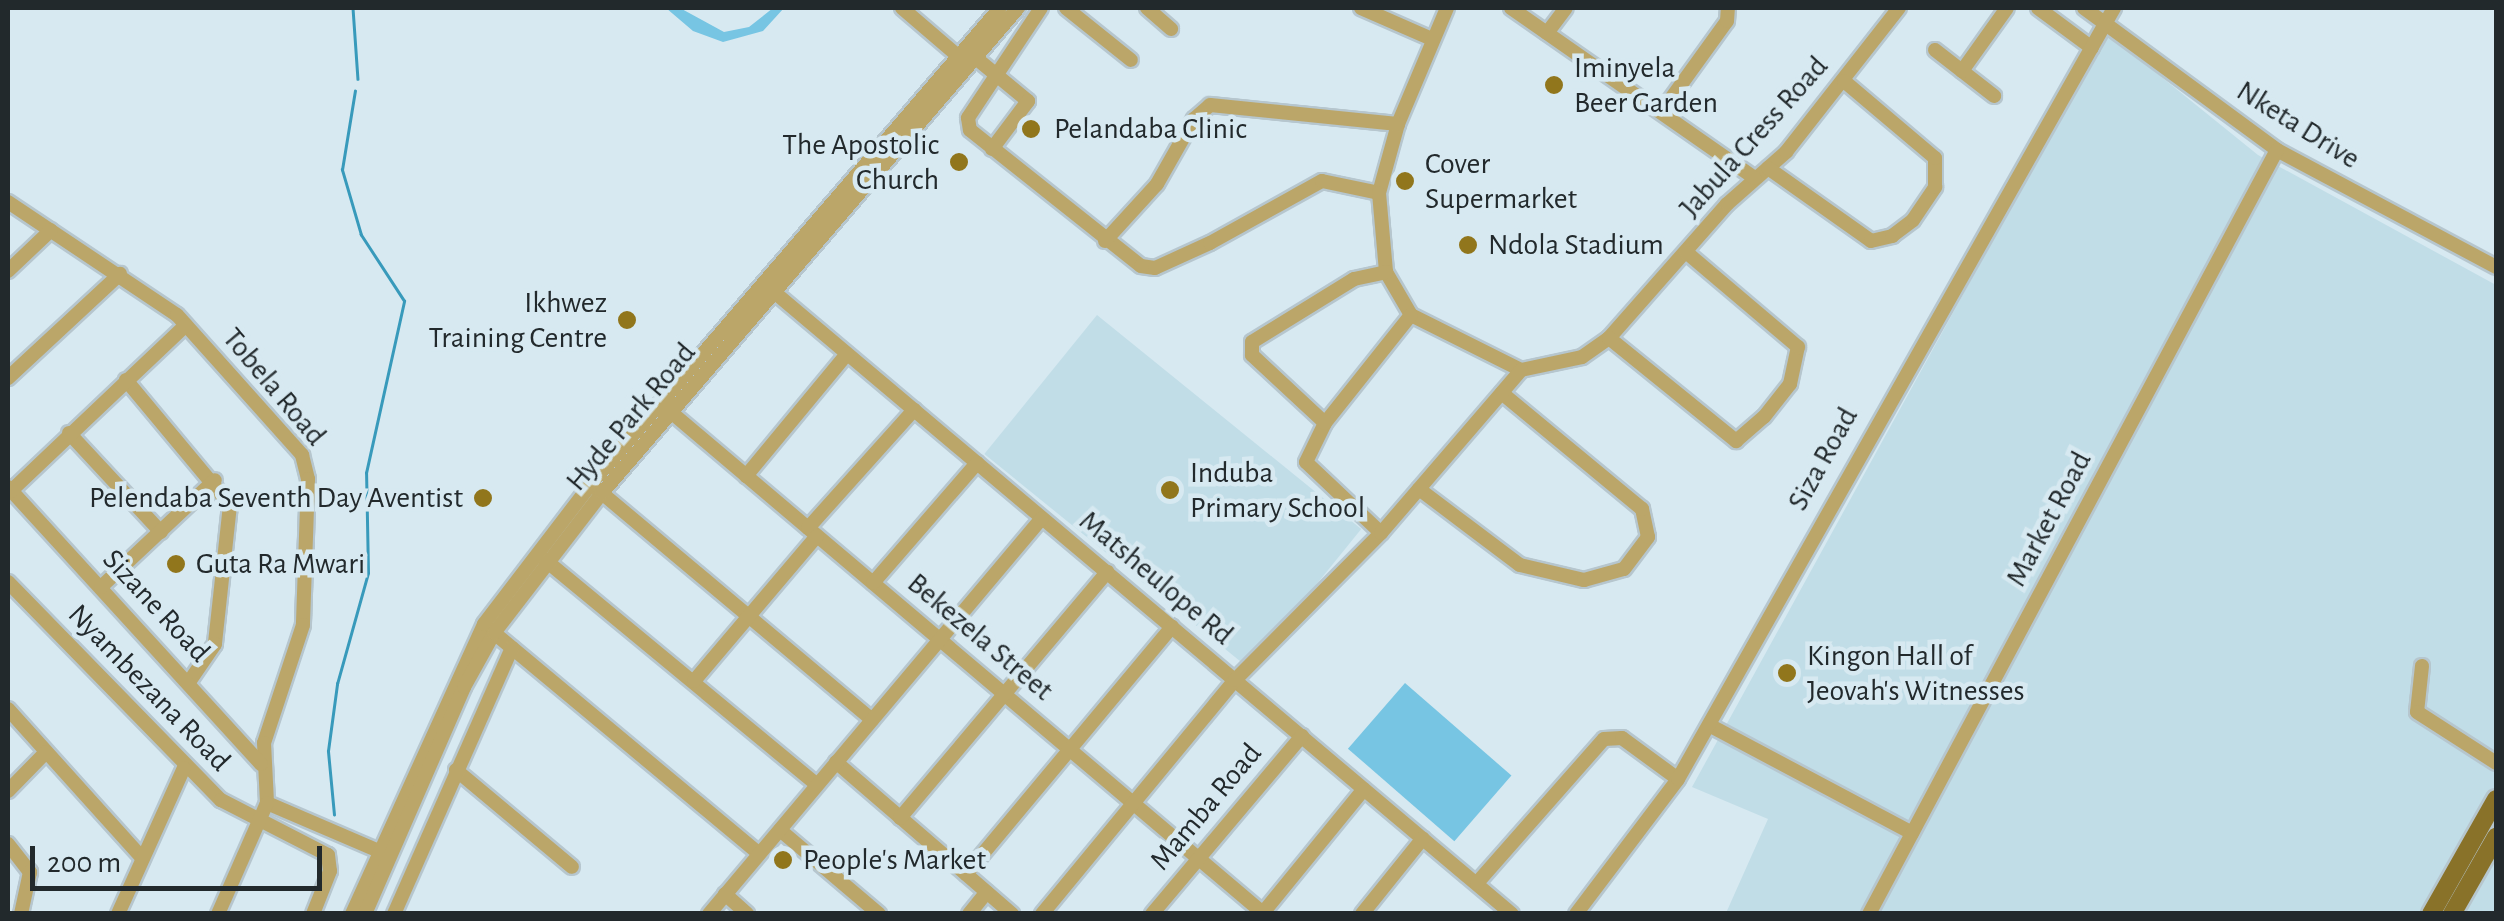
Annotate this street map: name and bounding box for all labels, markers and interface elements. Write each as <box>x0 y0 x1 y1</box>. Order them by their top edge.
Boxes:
street label: Jabula Cress Road <box>1672 49 1836 225</box>
place label: Iminyela Beer Garden <box>1574 50 1718 120</box>
street label: Nketa Drive <box>2230 73 2366 177</box>
marker: Iminyela Beer Garden <box>1543 74 1565 96</box>
place label: Pelandaba Clinic <box>1054 111 1247 147</box>
marker: Pelandaba Clinic <box>1018 116 1044 142</box>
place label: The Apostolic Church <box>782 127 939 198</box>
place label: Cover Supermarket <box>1425 146 1577 216</box>
marker: The Apostolic Church <box>948 151 970 173</box>
marker: Cover Supermarket <box>1394 170 1416 192</box>
place label: Ndola Stadium <box>1488 227 1664 263</box>
marker: Ndola Stadium <box>1457 234 1479 256</box>
place label: Ikhwez Training Centre <box>429 285 607 356</box>
marker: Ikhwez Training Centre <box>616 309 638 331</box>
street label: Tobela Road <box>214 321 334 453</box>
street label: Hyde Park Road <box>558 335 704 499</box>
street label: Siza Road <box>1780 401 1866 517</box>
street label: Market Road <box>1998 445 2100 593</box>
place label: Induba Primary School <box>1190 455 1365 526</box>
marker: Induba Primary School <box>1159 479 1181 501</box>
place label: Pelendaba Seventh Day Aventist <box>89 480 463 516</box>
marker: Pelendaba Seventh Day Aventist <box>472 487 494 509</box>
street label: Matsheulope Rd <box>1072 503 1240 653</box>
street label: Sizane Road <box>95 542 217 670</box>
place label: Guta Ra Mwari <box>196 546 365 582</box>
marker: Guta Ra Mwari <box>165 553 187 575</box>
street label: Bekezela Street <box>900 566 1060 708</box>
street label: Nyambezana Road <box>60 597 238 779</box>
place label: Kingon Hall of Jeovah's Witnesses <box>1807 638 2025 708</box>
marker: Kingon Hall of Jeovah's Witnesses <box>1776 662 1798 684</box>
street label: Mamba Road <box>1142 736 1270 878</box>
scale bar <box>35 826 328 888</box>
place label: People's Market <box>803 842 986 878</box>
text: 200 m <box>47 848 121 878</box>
marker: People's Market <box>772 849 794 871</box>

